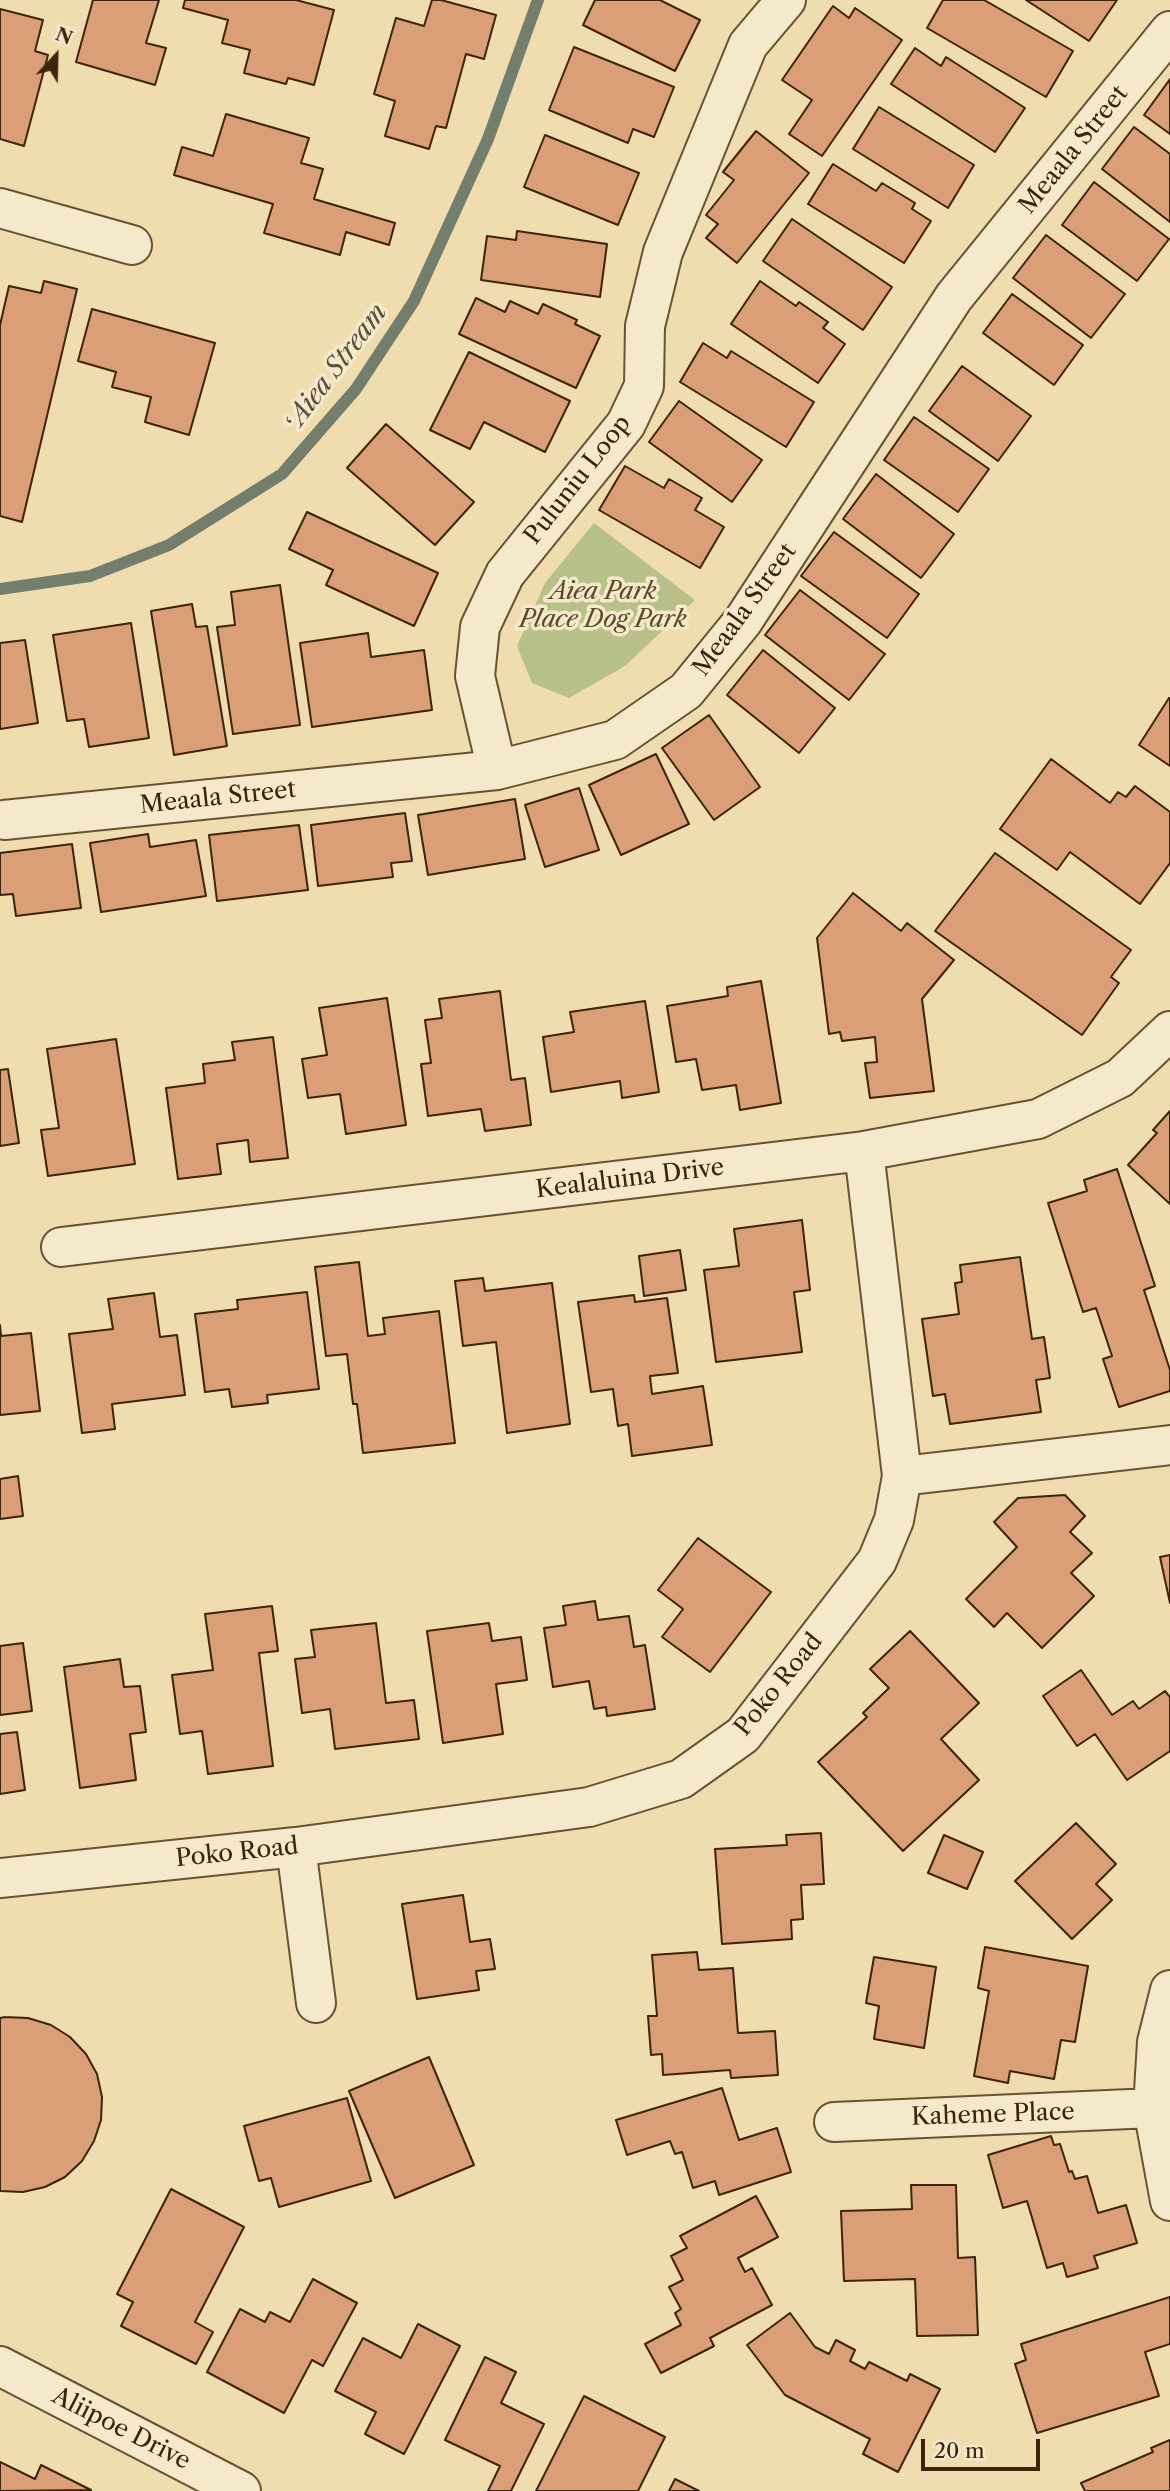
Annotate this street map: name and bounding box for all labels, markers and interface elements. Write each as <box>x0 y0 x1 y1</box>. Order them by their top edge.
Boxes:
north arrow <box>21 21 91 91</box>
text: N <box>52 22 76 50</box>
street label: Meaala Street <box>1014 80 1134 220</box>
water label: ʻAiea Stream <box>278 298 394 438</box>
street label: Puluniu Loop <box>519 410 637 550</box>
street label: Meaala Street <box>687 538 803 682</box>
park label: Aiea Park Place Dog Park <box>519 578 687 634</box>
street label: Meaala Street <box>139 775 297 821</box>
street label: Kealaluina Drive <box>534 1153 726 1205</box>
street label: Poko Road <box>729 1628 829 1742</box>
street label: Poko Road <box>174 1832 300 1874</box>
street label: Kaheme Place <box>911 2098 1075 2132</box>
street label: Aliipoe Drive <box>47 2382 195 2476</box>
scale bar <box>925 2424 1044 2468</box>
text: 20 m <box>934 2438 985 2463</box>

